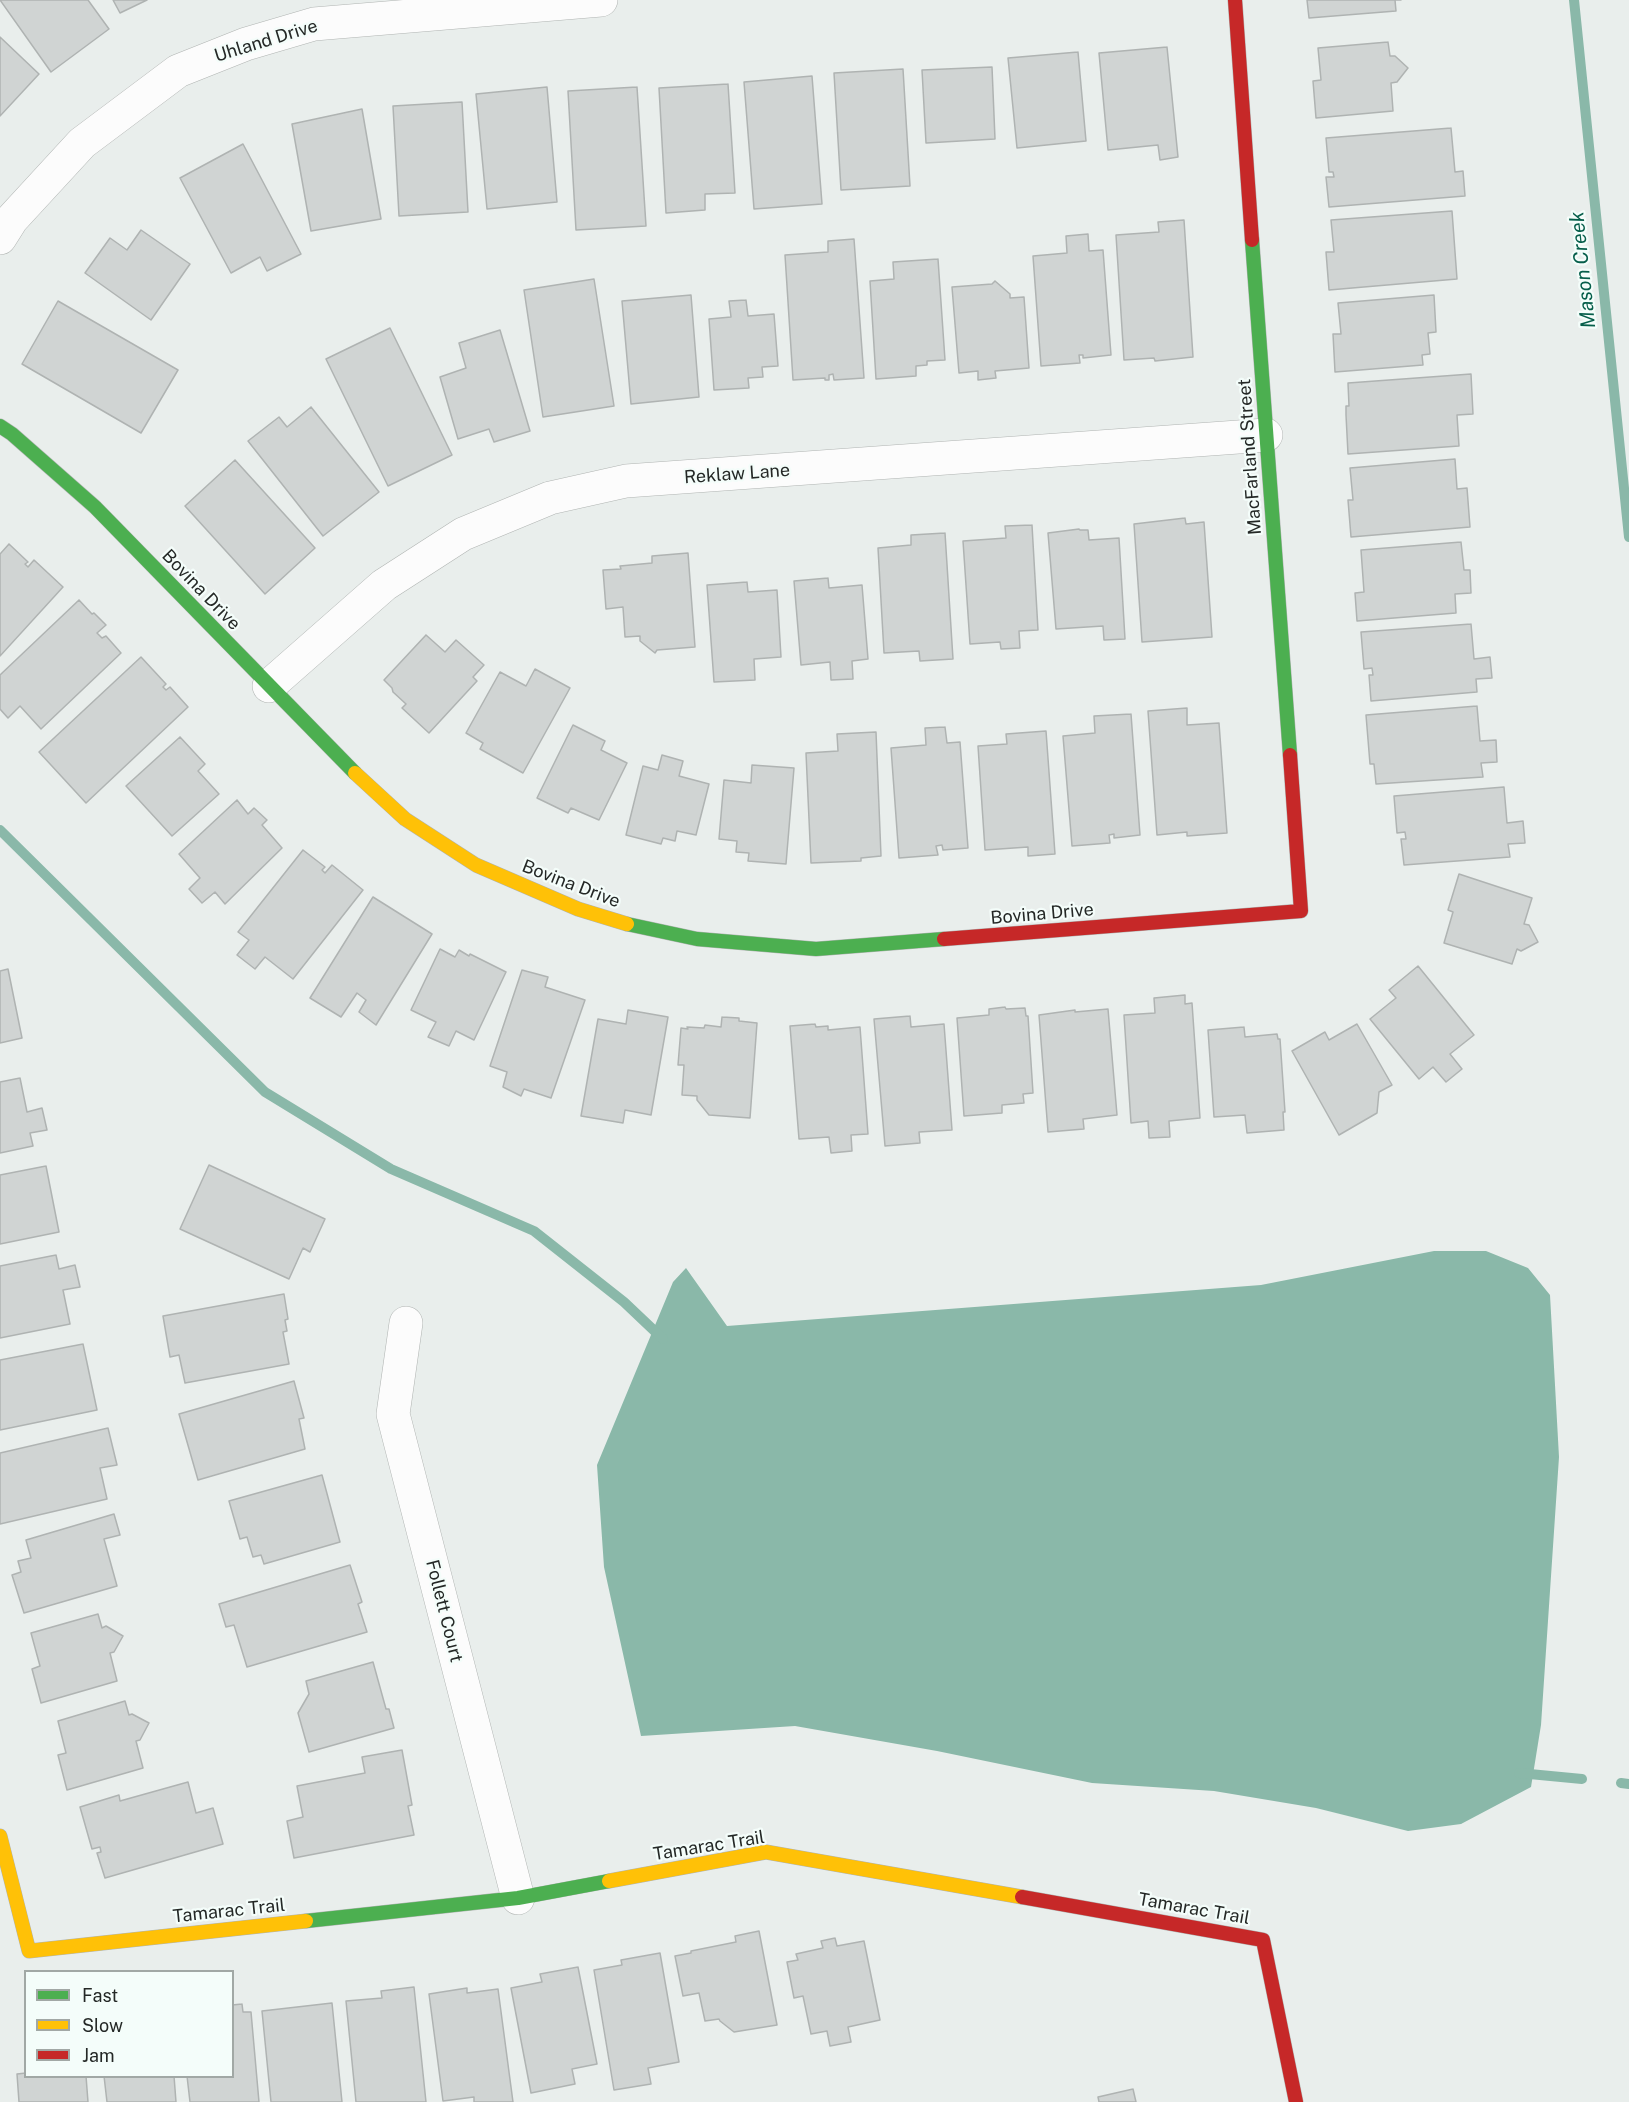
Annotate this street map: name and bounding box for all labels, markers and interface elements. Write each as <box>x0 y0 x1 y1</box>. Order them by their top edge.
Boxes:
street label: Uhland Drive <box>212 15 320 67</box>
water label: Mason Creek <box>1565 210 1601 330</box>
street label: MacFarland Street <box>1234 378 1266 536</box>
street label: Reklaw Lane <box>683 460 791 488</box>
street label: Bovina Drive <box>157 545 245 635</box>
street label: Bovina Drive <box>519 855 623 913</box>
street label: Bovina Drive <box>989 899 1095 929</box>
street label: Follett Court <box>421 1557 467 1665</box>
street label: Tamarac Trail <box>652 1827 766 1865</box>
street label: Tamarac Trail <box>1137 1889 1251 1929</box>
street label: Tamarac Trail <box>172 1894 286 1928</box>
legend <box>24 1970 234 2078</box>
text: Fast <box>82 1985 118 2006</box>
text: Slow <box>82 2015 123 2036</box>
text: Jam <box>82 2045 115 2066</box>

